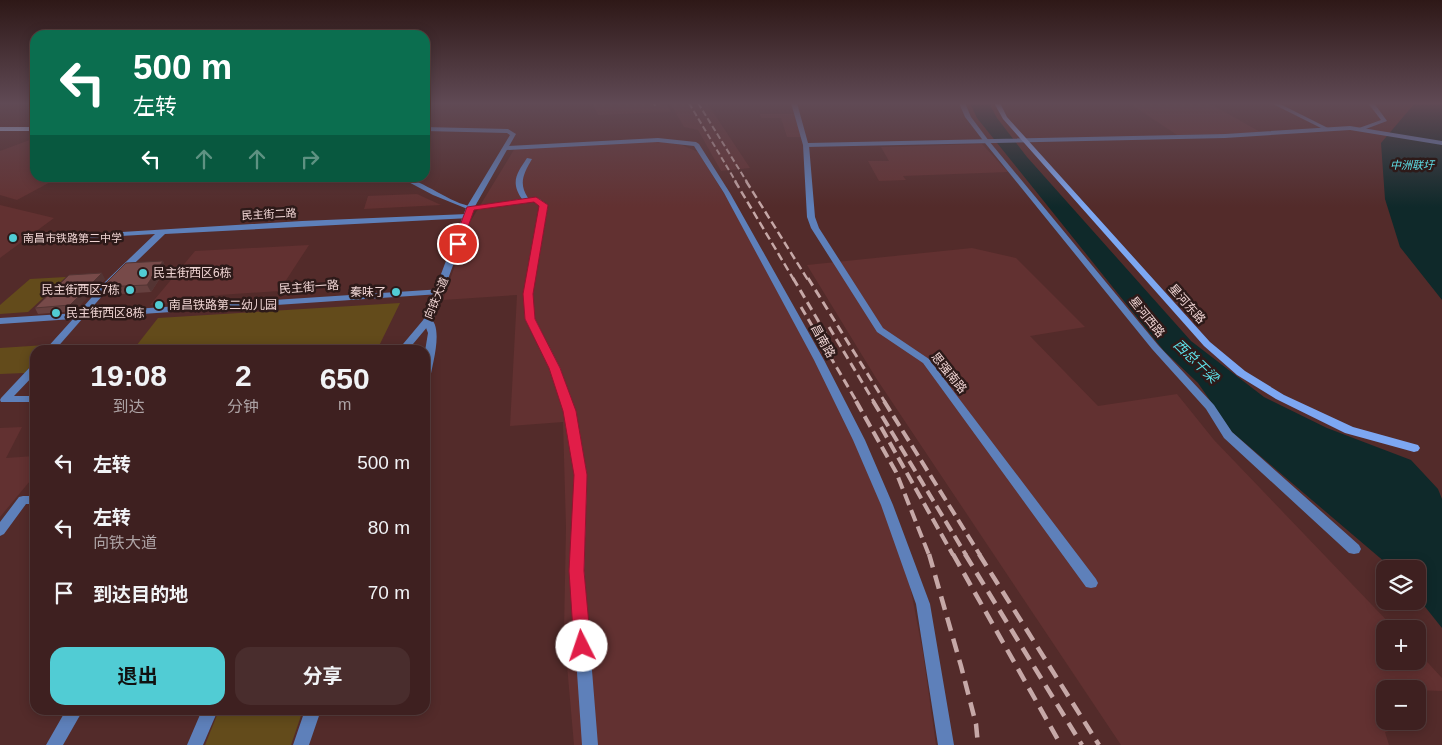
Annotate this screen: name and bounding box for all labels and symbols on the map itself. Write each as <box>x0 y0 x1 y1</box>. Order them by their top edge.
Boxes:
water label: 中洲联圩 <box>1390 159 1436 171</box>
street label: 民主街二路 <box>241 207 297 221</box>
pin <box>437 223 479 265</box>
marker: 南昌市铁路第二中学 <box>7 232 19 244</box>
place label: 南昌市铁路第二中学 <box>23 232 122 244</box>
place label: 民主街西区6栋 <box>153 266 232 280</box>
marker: 民主街西区6栋 <box>137 267 149 279</box>
street label: 向铁大道 <box>422 275 450 321</box>
street label: 民主街一路 <box>279 278 339 296</box>
street label: 星河东路 <box>1166 281 1208 327</box>
place label: 民主街西区7栋 <box>41 283 120 297</box>
marker: 民主街西区7栋 <box>124 284 136 296</box>
place label: 秦味了 <box>350 285 386 299</box>
marker: 秦味了 <box>390 286 402 298</box>
street label: 星河西路 <box>1126 294 1168 340</box>
place label: 南昌铁路第二幼儿园 <box>169 298 277 312</box>
marker: 南昌铁路第二幼儿园 <box>153 299 165 311</box>
place label: 民主街西区8栋 <box>66 306 145 320</box>
marker: 民主街西区8栋 <box>50 307 62 319</box>
street label: 昌南路 <box>808 322 838 360</box>
water label: 西总干梁 <box>1170 336 1223 388</box>
street label: 思强南路 <box>928 350 970 396</box>
position arrow <box>555 619 607 671</box>

